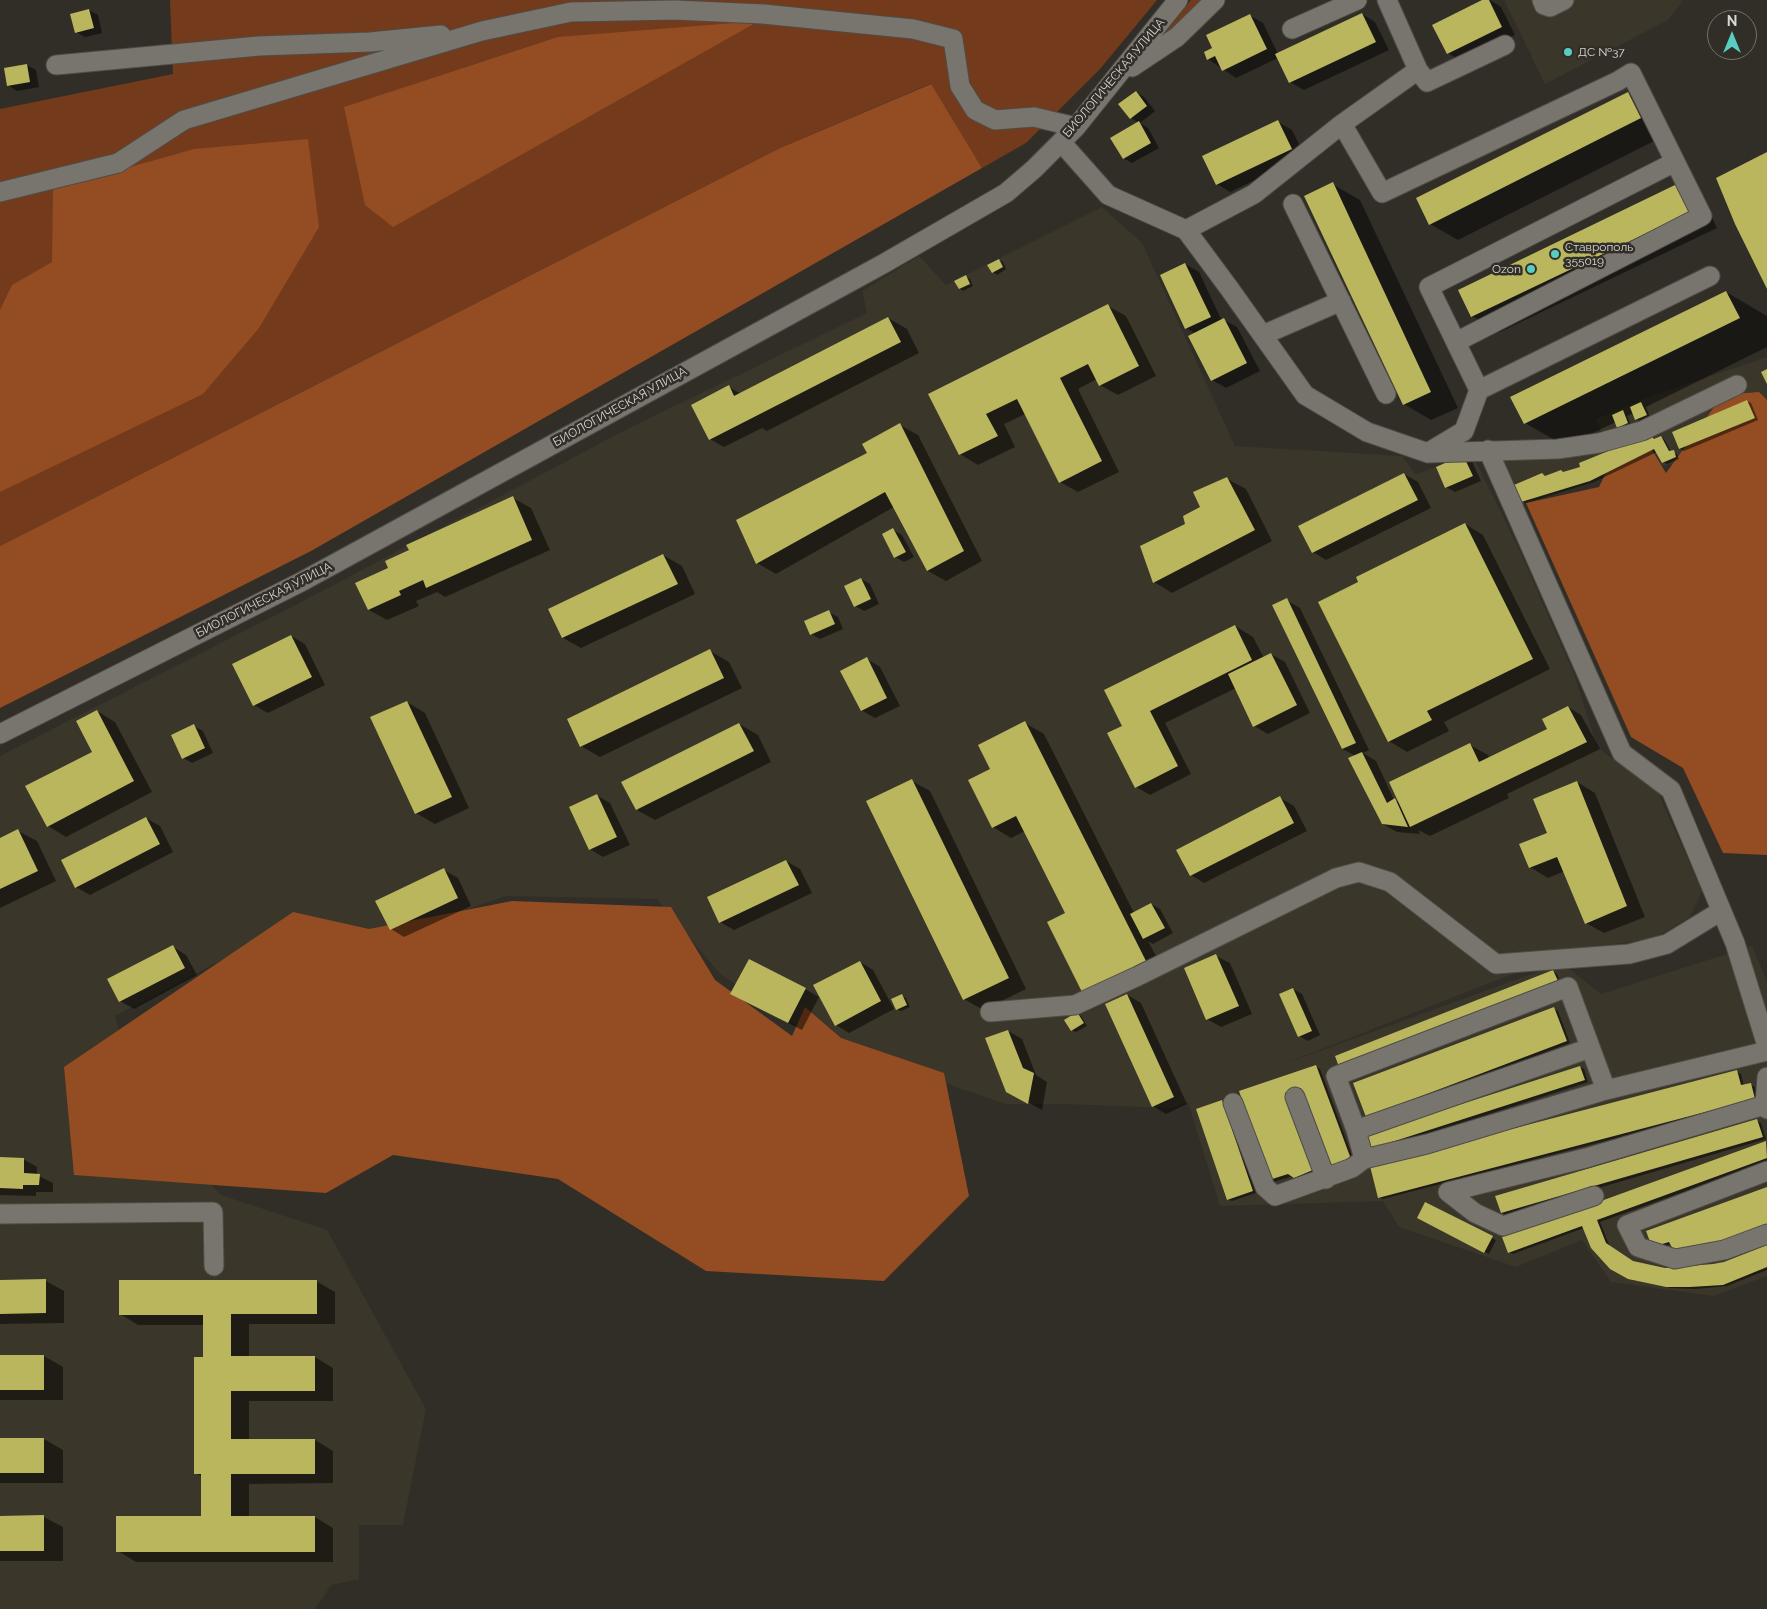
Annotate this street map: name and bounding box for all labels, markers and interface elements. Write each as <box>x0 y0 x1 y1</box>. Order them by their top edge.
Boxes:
north arrow <box>1707 10 1757 60</box>
text: N <box>1727 13 1737 29</box>
street label: БИОЛОГИЧЕСКАЯ УЛИЦА <box>1060 16 1168 140</box>
place label: ДС №37 <box>1578 45 1625 59</box>
marker: ДС №37 <box>1562 46 1574 58</box>
place label: Ставрополь 355019 <box>1565 240 1633 268</box>
marker: Ставрополь 355019 <box>1549 248 1561 260</box>
place label: Ozon <box>1492 262 1521 276</box>
marker: Ozon <box>1525 263 1537 275</box>
street label: БИОЛОГИЧЕСКАЯ УЛИЦА <box>551 364 689 450</box>
street label: БИОЛОГИЧЕСКАЯ УЛИЦА <box>194 559 334 641</box>

